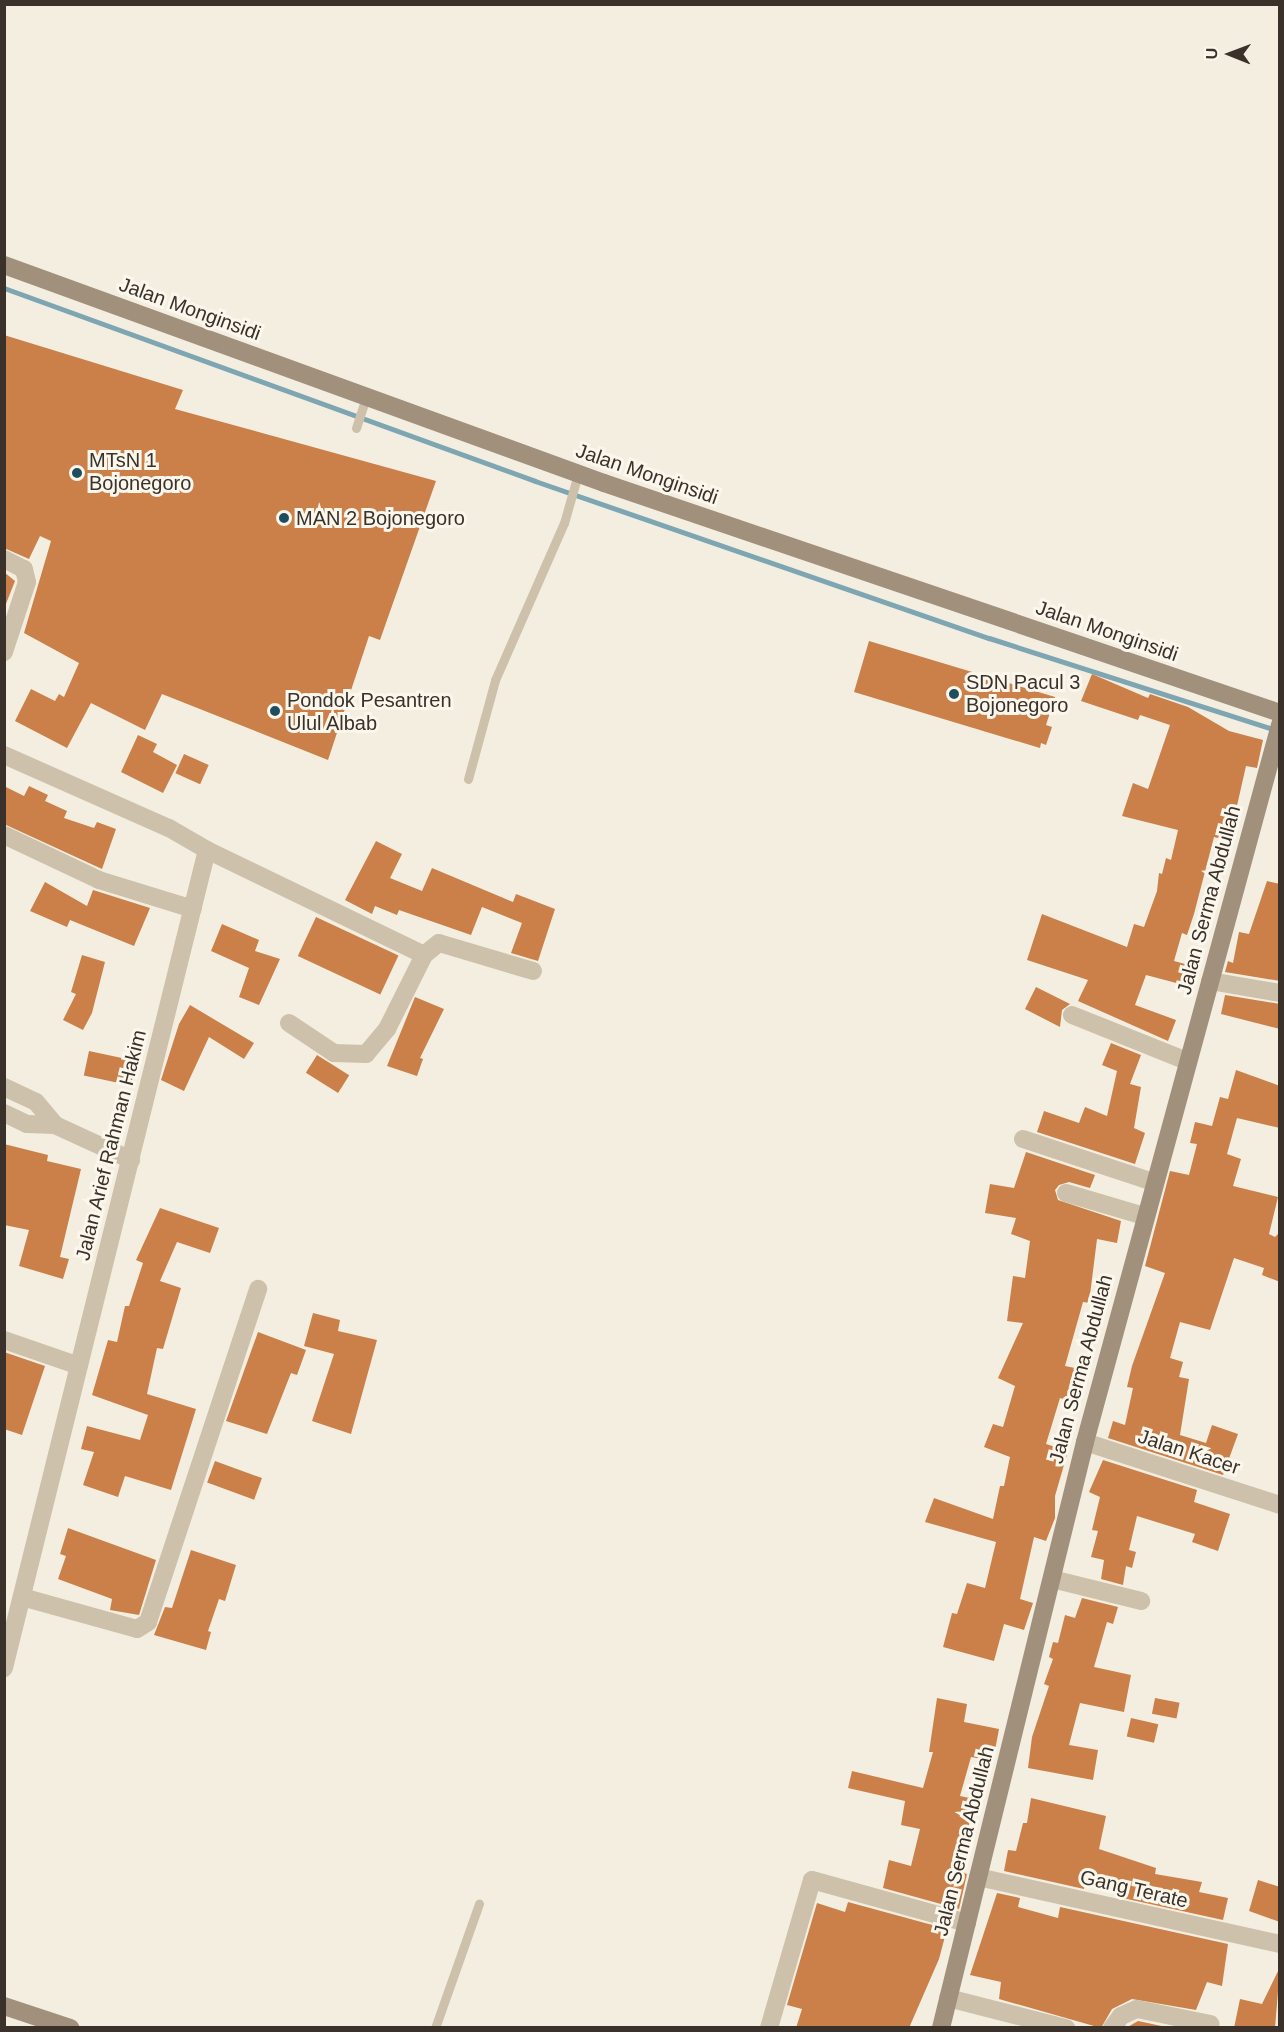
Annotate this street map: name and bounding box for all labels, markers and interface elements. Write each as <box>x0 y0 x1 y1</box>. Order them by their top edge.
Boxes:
north arrow <box>1200 24 1260 84</box>
text: U <box>1203 48 1220 60</box>
street label: Jalan Monginsidi <box>116 272 264 346</box>
street label: Jalan Monginsidi <box>573 438 721 510</box>
place label: MTsN 1 Bojonegoro <box>89 449 191 496</box>
marker: MTsN 1 Bojonegoro <box>70 466 84 480</box>
place label: MAN 2 Bojonegoro <box>296 506 465 530</box>
marker: MAN 2 Bojonegoro <box>277 511 291 525</box>
street label: Jalan Monginsidi <box>1033 595 1181 667</box>
place label: SDN Pacul 3 Bojonegoro <box>966 670 1080 717</box>
marker: SDN Pacul 3 Bojonegoro <box>947 687 961 701</box>
place label: Pondok Pesantren Ulul Albab <box>287 688 452 735</box>
marker: Pondok Pesantren Ulul Albab <box>268 704 282 718</box>
street label: Jalan Serma Abdullah <box>1172 802 1246 998</box>
street label: Jalan Arief Rahman Hakim <box>71 1027 151 1263</box>
street label: Jalan Serma Abdullah <box>1044 1271 1118 1467</box>
street label: Jalan Kacer <box>1135 1424 1243 1480</box>
street label: Jalan Serma Abdullah <box>929 1743 999 1939</box>
street label: Gang Terate <box>1078 1865 1190 1913</box>

